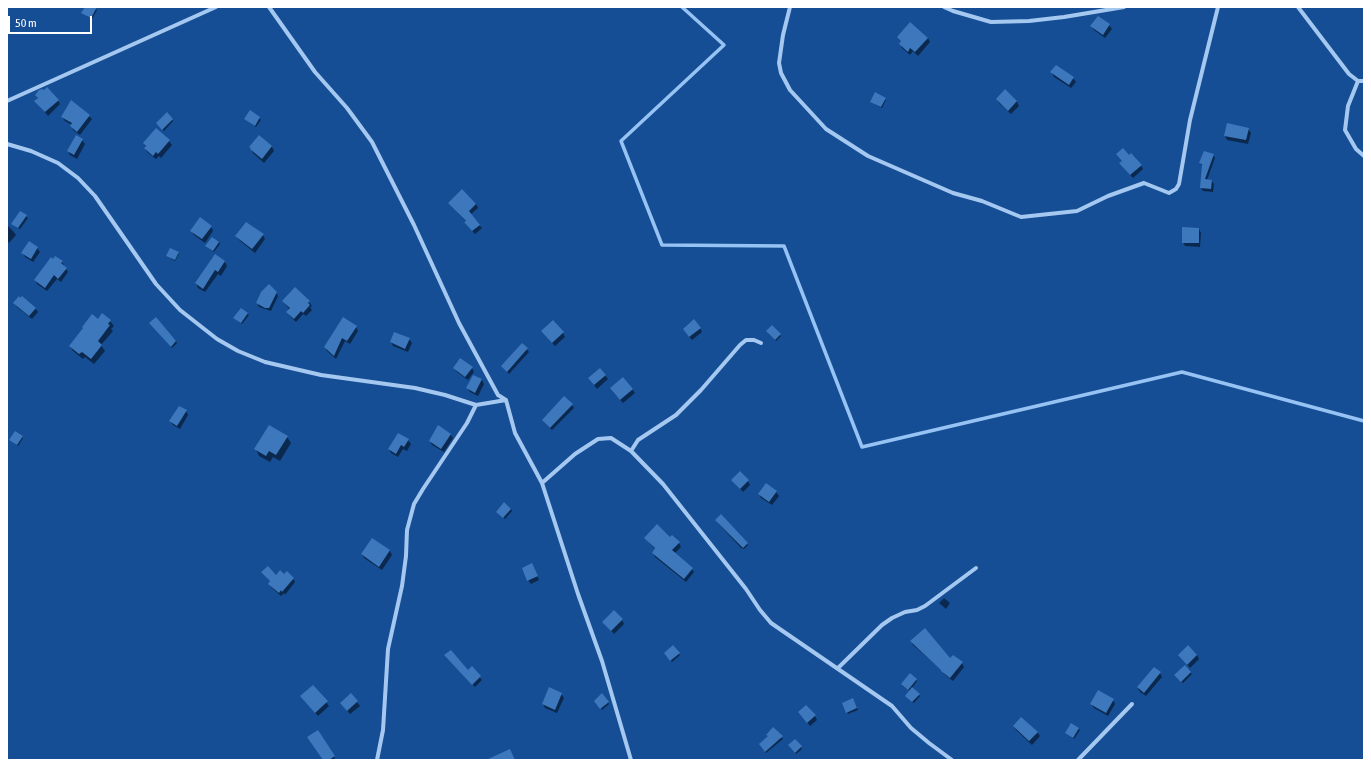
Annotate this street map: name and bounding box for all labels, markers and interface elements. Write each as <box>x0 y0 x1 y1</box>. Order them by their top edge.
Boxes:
scale bar <box>10 8 94 34</box>
text: 50 m <box>15 16 37 30</box>

